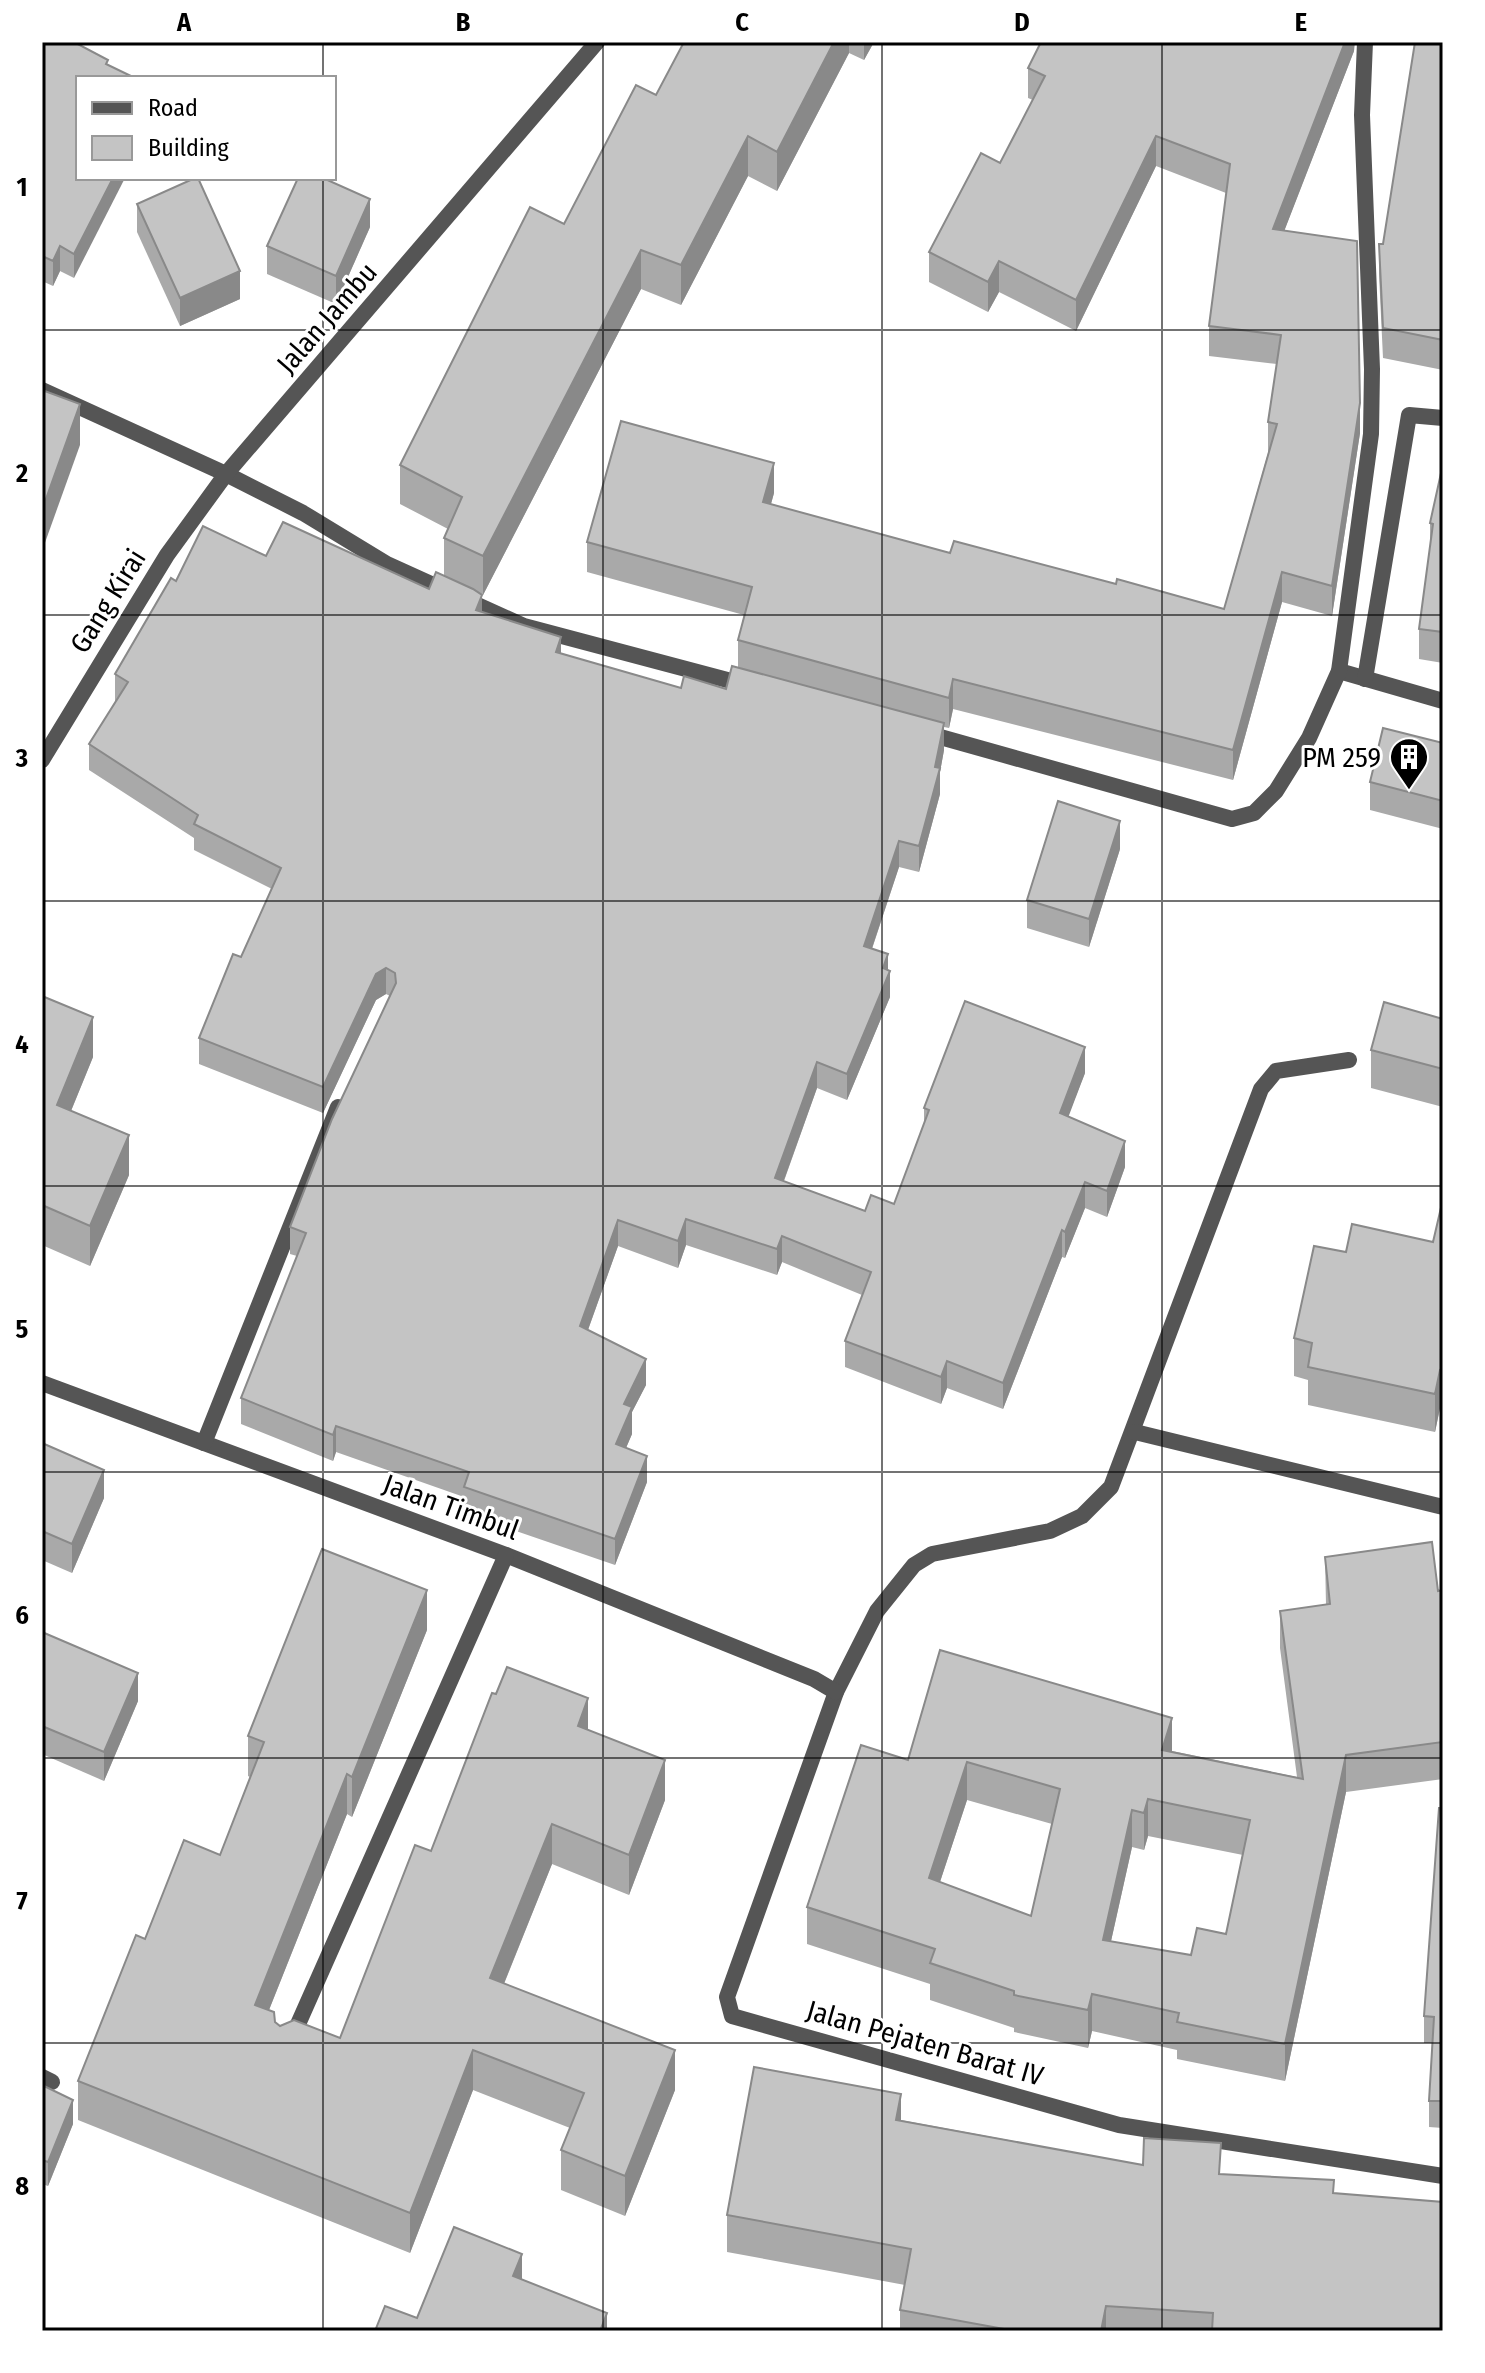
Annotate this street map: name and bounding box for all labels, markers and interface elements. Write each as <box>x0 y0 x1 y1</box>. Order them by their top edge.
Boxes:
text: A <box>176 7 192 38</box>
text: B <box>456 7 471 38</box>
text: C <box>735 7 749 38</box>
text: D <box>1014 7 1030 38</box>
text: E <box>1295 7 1307 38</box>
legend <box>76 76 336 180</box>
text: Road <box>148 94 198 122</box>
text: Building <box>148 134 230 162</box>
text: 1 <box>17 172 28 203</box>
street label: Jalan Jambu <box>270 256 384 380</box>
text: 2 <box>15 458 28 489</box>
street label: Gang Kirai <box>63 543 153 659</box>
building icon: PM 259 <box>1388 736 1430 791</box>
place label: PM 259 <box>1302 741 1381 774</box>
text: 3 <box>15 743 28 774</box>
text: 4 <box>15 1029 29 1060</box>
text: 5 <box>16 1314 29 1345</box>
street label: Jalan Timbul <box>379 1467 523 1547</box>
text: 6 <box>15 1600 29 1631</box>
text: 7 <box>16 1886 28 1917</box>
street label: Jalan Pejaten Barat IV <box>803 1993 1048 2093</box>
text: 8 <box>15 2171 29 2202</box>

